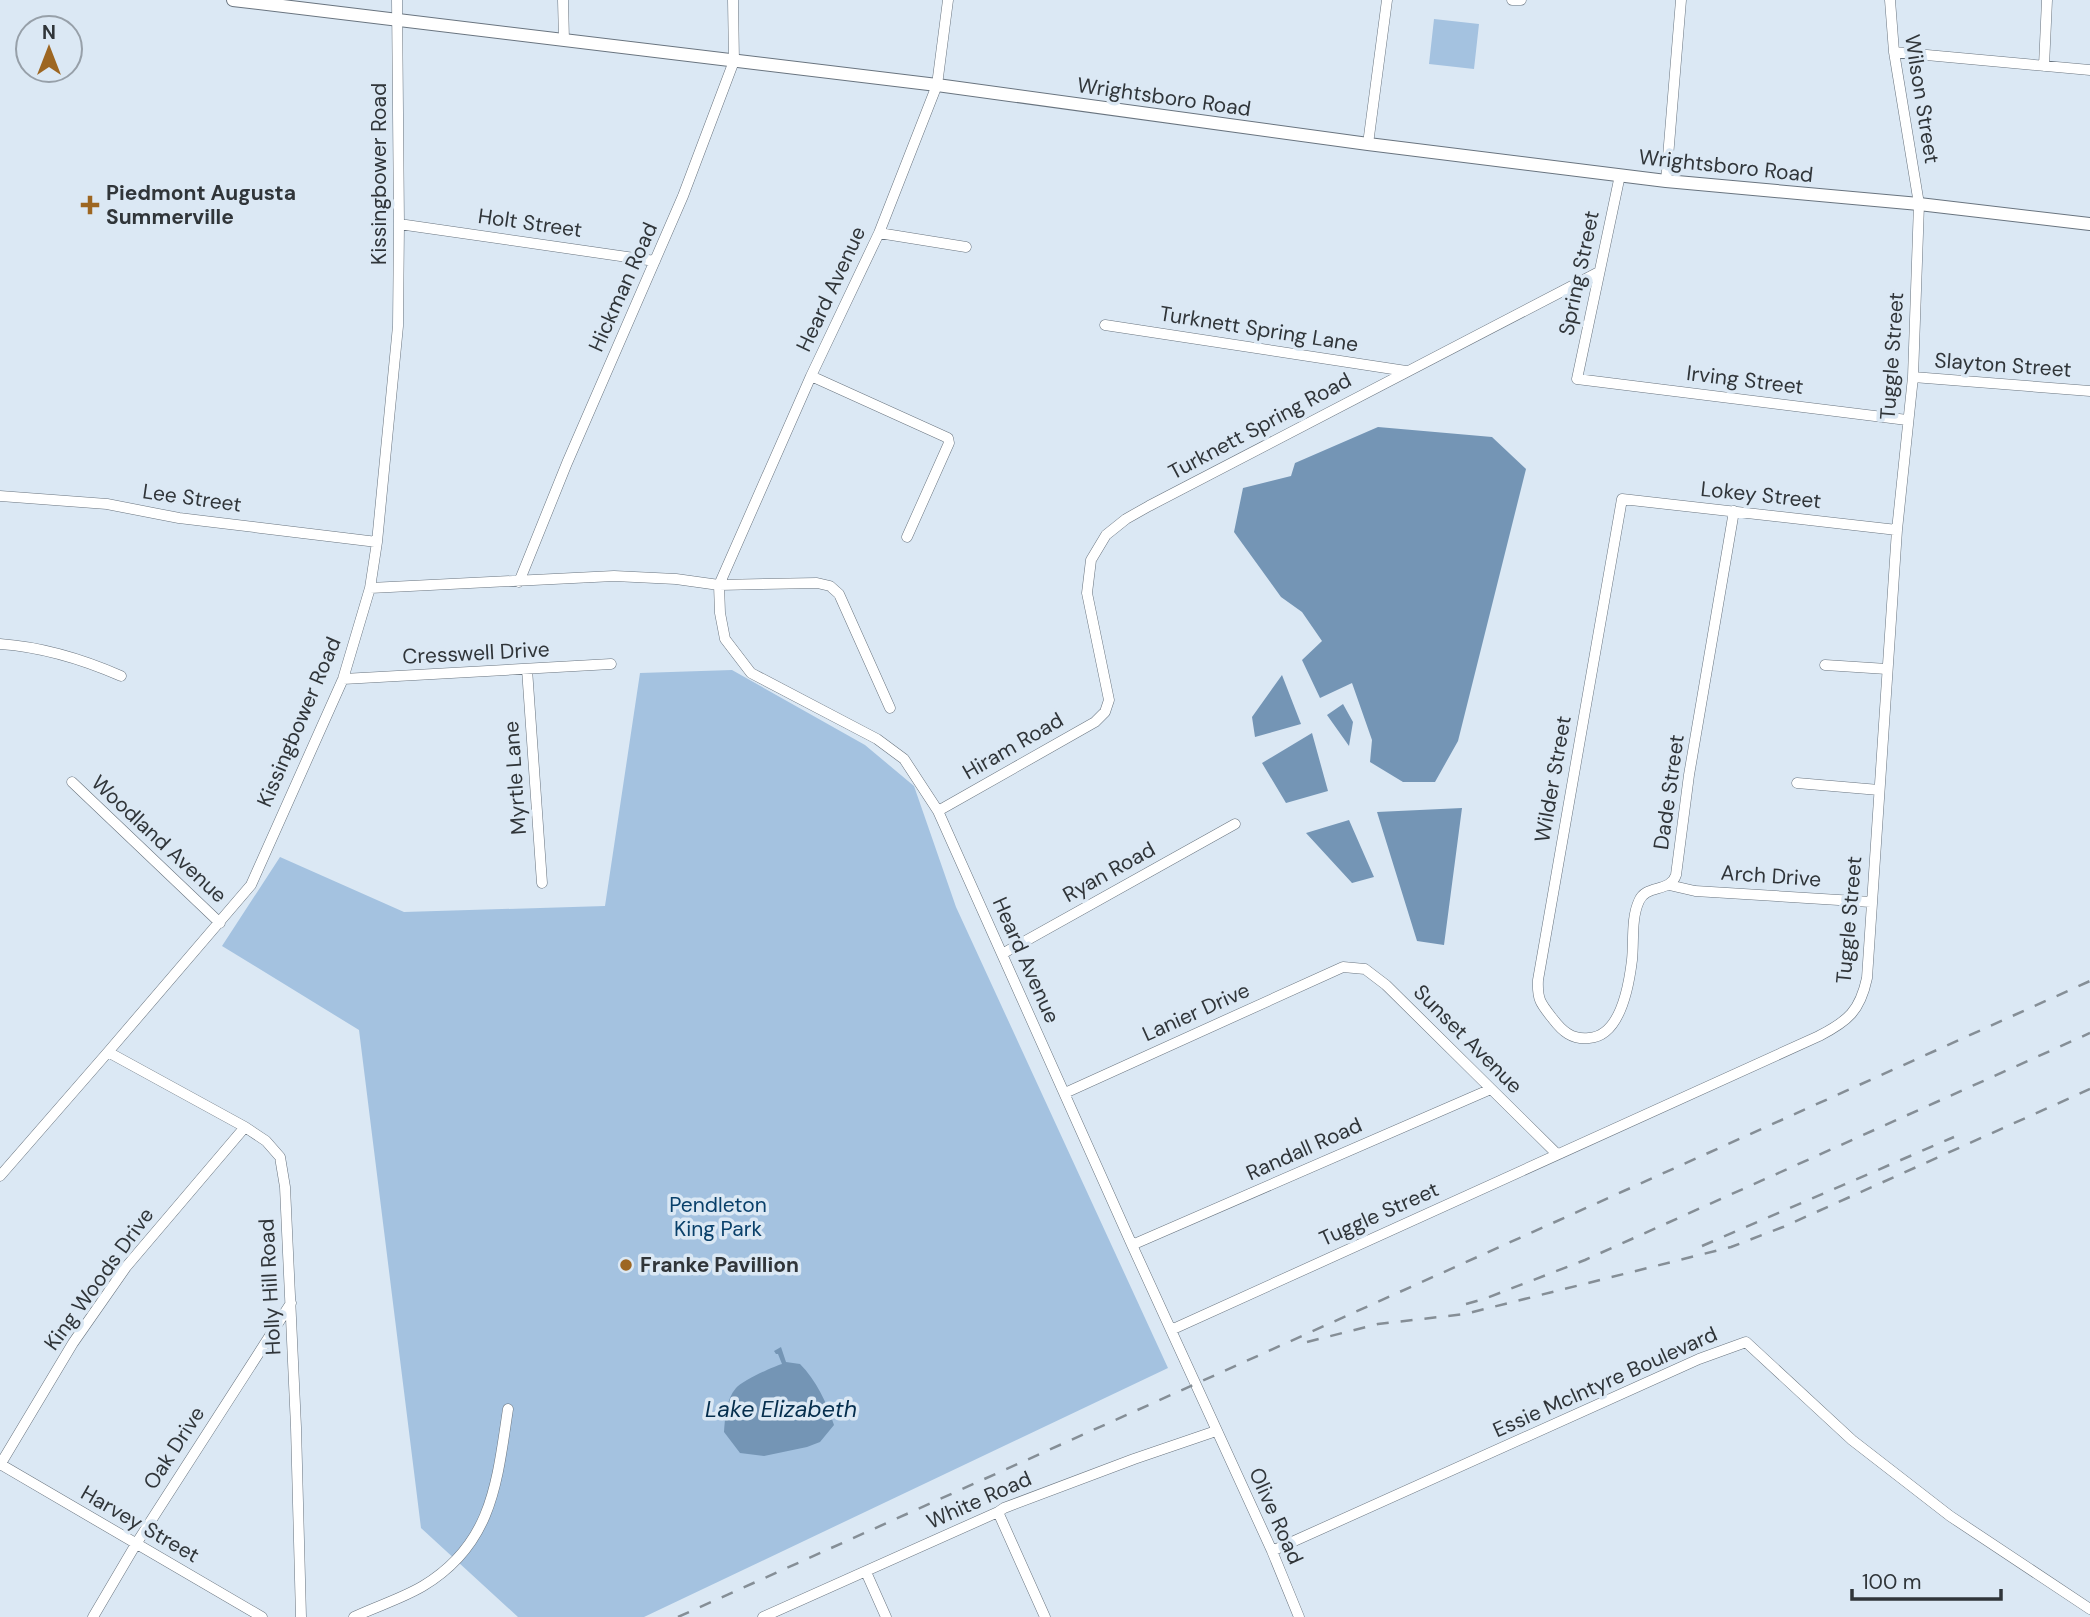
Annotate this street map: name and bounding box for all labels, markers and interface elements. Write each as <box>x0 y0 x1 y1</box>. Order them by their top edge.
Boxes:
north arrow <box>14 14 84 84</box>
text: N <box>42 20 56 45</box>
street label: Wilson Street <box>1898 33 1946 165</box>
street label: Wrightsboro Road <box>1075 71 1253 123</box>
street label: Kissingbower Road <box>365 83 393 265</box>
street label: Wrightsboro Road <box>1637 143 1815 189</box>
place label: Piedmont Augusta Summerville <box>106 179 296 231</box>
marker: Piedmont Augusta Summerville <box>80 195 100 215</box>
street label: Holt Street <box>476 202 584 244</box>
street label: Spring Street <box>1552 208 1606 338</box>
street label: Hickman Road <box>582 218 664 356</box>
street label: Heard Avenue <box>790 222 872 356</box>
street label: Tuggle Street <box>1874 291 1910 421</box>
street label: Turknett Spring Lane <box>1158 299 1360 359</box>
street label: Slayton Street <box>1934 346 2072 384</box>
street label: Irving Street <box>1685 359 1805 401</box>
street label: Turknett Spring Road <box>1164 366 1356 486</box>
street label: Lokey Street <box>1699 475 1823 515</box>
street label: Lee Street <box>141 477 243 519</box>
street label: Kissingbower Road <box>251 633 347 811</box>
street label: Cresswell Drive <box>402 635 550 671</box>
street label: Hiram Road <box>958 706 1068 786</box>
street label: Wilder Street <box>1528 714 1578 844</box>
street label: Myrtle Lane <box>497 720 533 836</box>
street label: Dade Street <box>1647 733 1691 851</box>
street label: Woodland Avenue <box>85 769 233 909</box>
street label: Ryan Road <box>1058 835 1160 909</box>
street label: Tuggle Street <box>1829 855 1869 985</box>
street label: Arch Drive <box>1720 859 1822 893</box>
street label: Heard Avenue <box>986 893 1066 1027</box>
street label: Lanier Drive <box>1138 976 1254 1048</box>
street label: Sunset Avenue <box>1407 978 1529 1100</box>
street label: Randall Road <box>1242 1111 1366 1187</box>
street label: Tuggle Street <box>1315 1175 1443 1253</box>
park label: Pendleton King Park <box>669 1191 767 1243</box>
street label: King Woods Drive <box>38 1202 160 1356</box>
street label: Holly Hill Road <box>252 1218 288 1356</box>
place label: Franke Pavillion <box>640 1251 799 1279</box>
marker: Franke Pavillion <box>618 1257 634 1273</box>
street label: Essie McIntyre Boulevard <box>1488 1320 1722 1444</box>
water label: Lake Elizabeth <box>705 1394 857 1424</box>
street label: Oak Drive <box>137 1401 211 1495</box>
street label: Olive Road <box>1242 1463 1310 1569</box>
street label: White Road <box>922 1464 1036 1536</box>
street label: Harvey Street <box>76 1479 204 1569</box>
scale bar <box>1852 1558 2001 1602</box>
text: 100 m <box>1862 1568 1922 1596</box>

